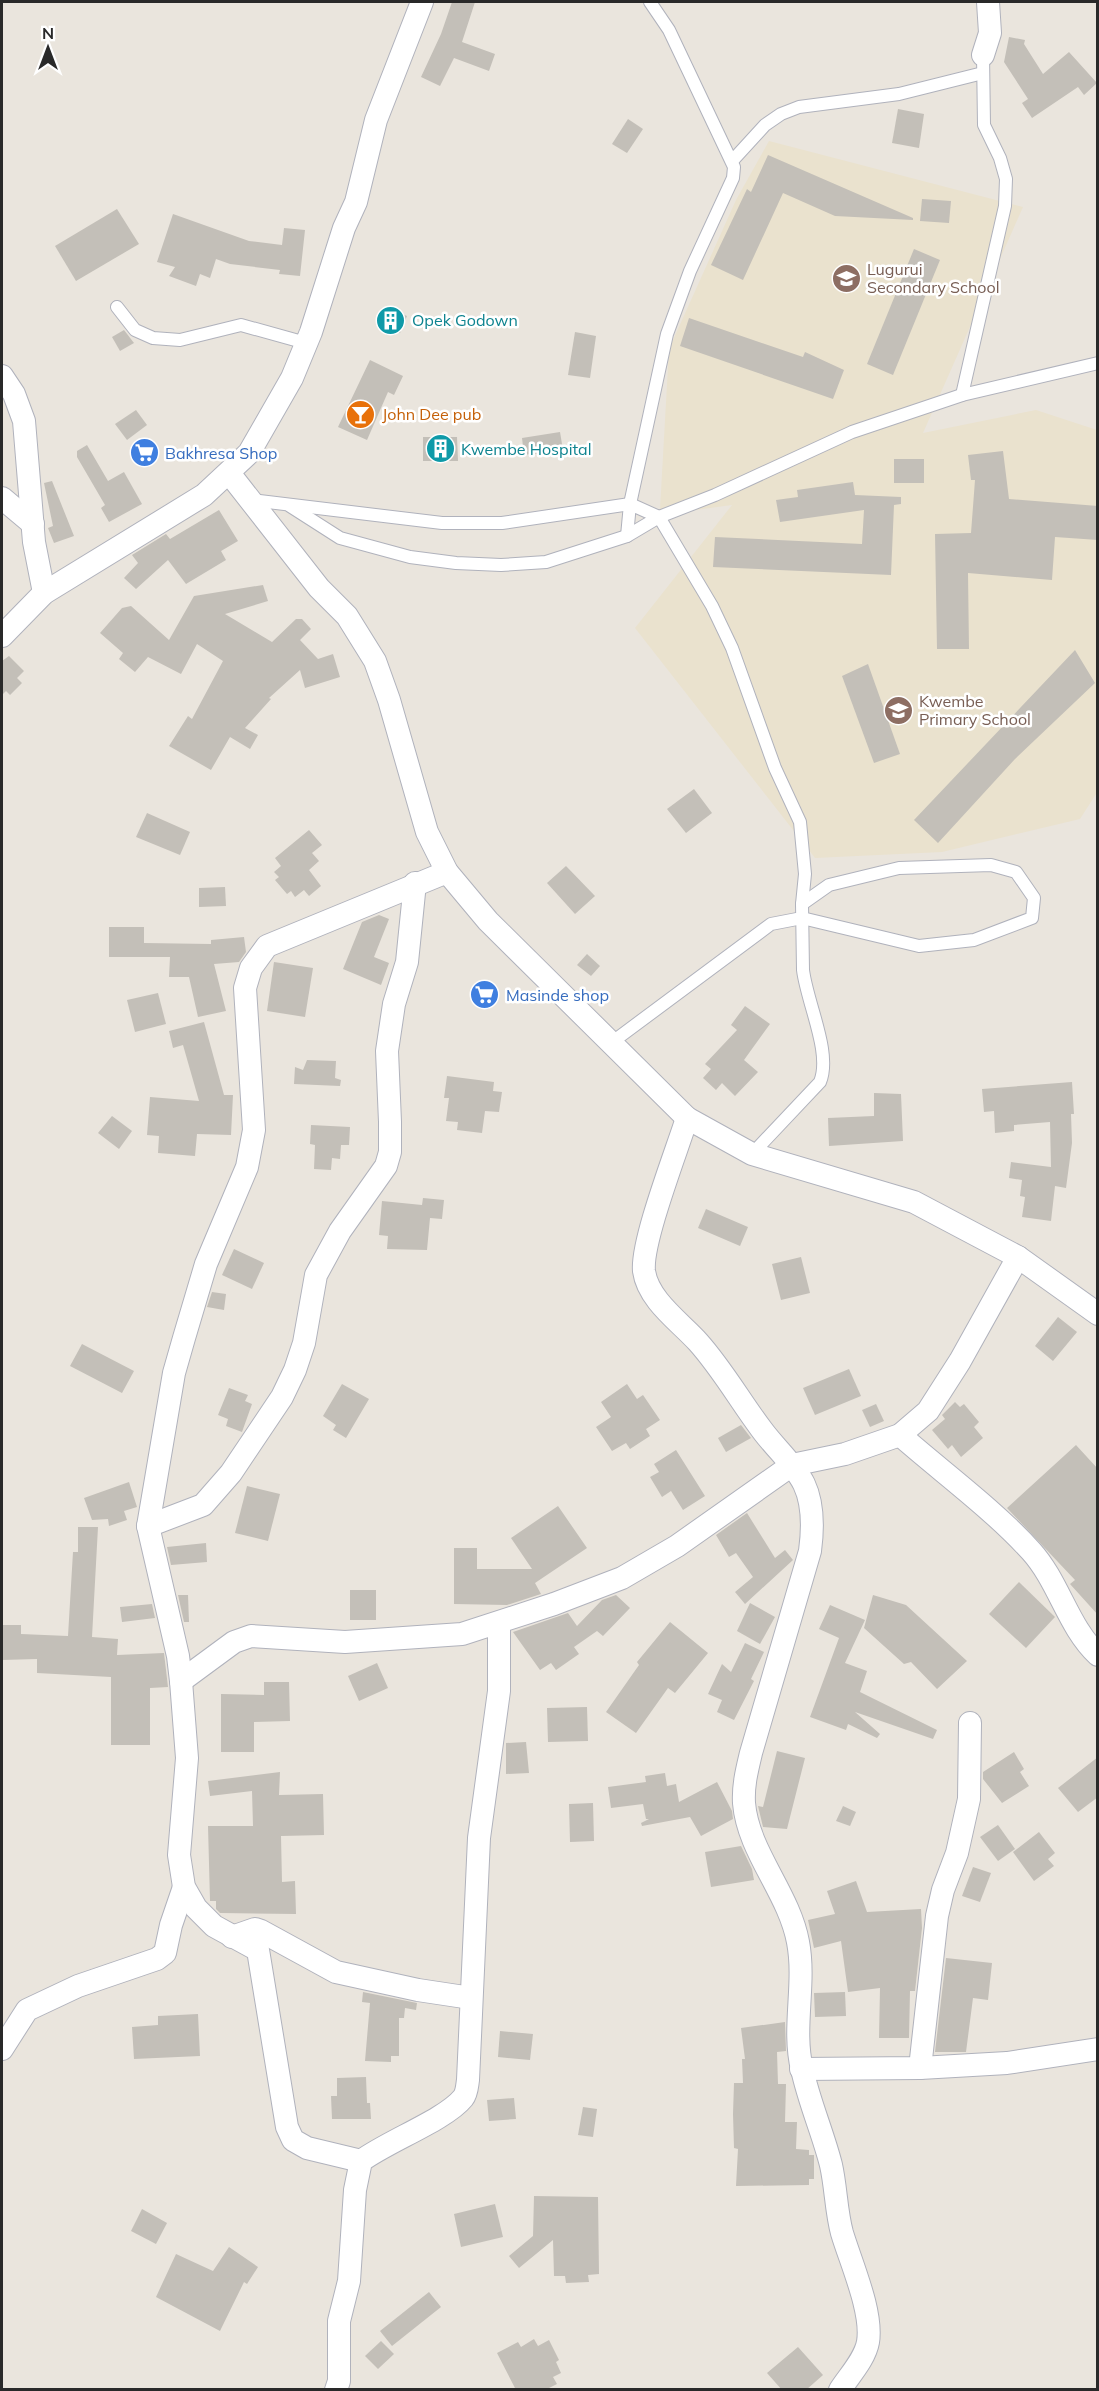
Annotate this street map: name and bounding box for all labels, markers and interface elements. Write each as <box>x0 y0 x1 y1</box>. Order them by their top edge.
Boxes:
north arrow <box>18 18 78 78</box>
text: N <box>42 23 54 43</box>
place label: Lugurui Secondary School <box>867 259 999 297</box>
school or university icon: Lugurui Secondary School <box>830 262 862 294</box>
building icon: Opek Godown <box>375 304 407 336</box>
place label: Opek Godown <box>412 310 518 330</box>
bar icon: John Dee pub <box>345 398 377 430</box>
place label: John Dee pub <box>382 404 481 424</box>
building icon: Kwembe Hospital <box>424 433 456 465</box>
supermarket icon: Bakhresa Shop <box>128 437 160 469</box>
place label: Kwembe Hospital <box>461 439 591 459</box>
place label: Bakhresa Shop <box>165 443 277 463</box>
place label: Kwembe Primary School <box>919 691 1031 729</box>
school or university icon: Kwembe Primary School <box>882 694 914 726</box>
supermarket icon: Masinde shop <box>469 979 501 1011</box>
place label: Masinde shop <box>506 985 609 1005</box>

